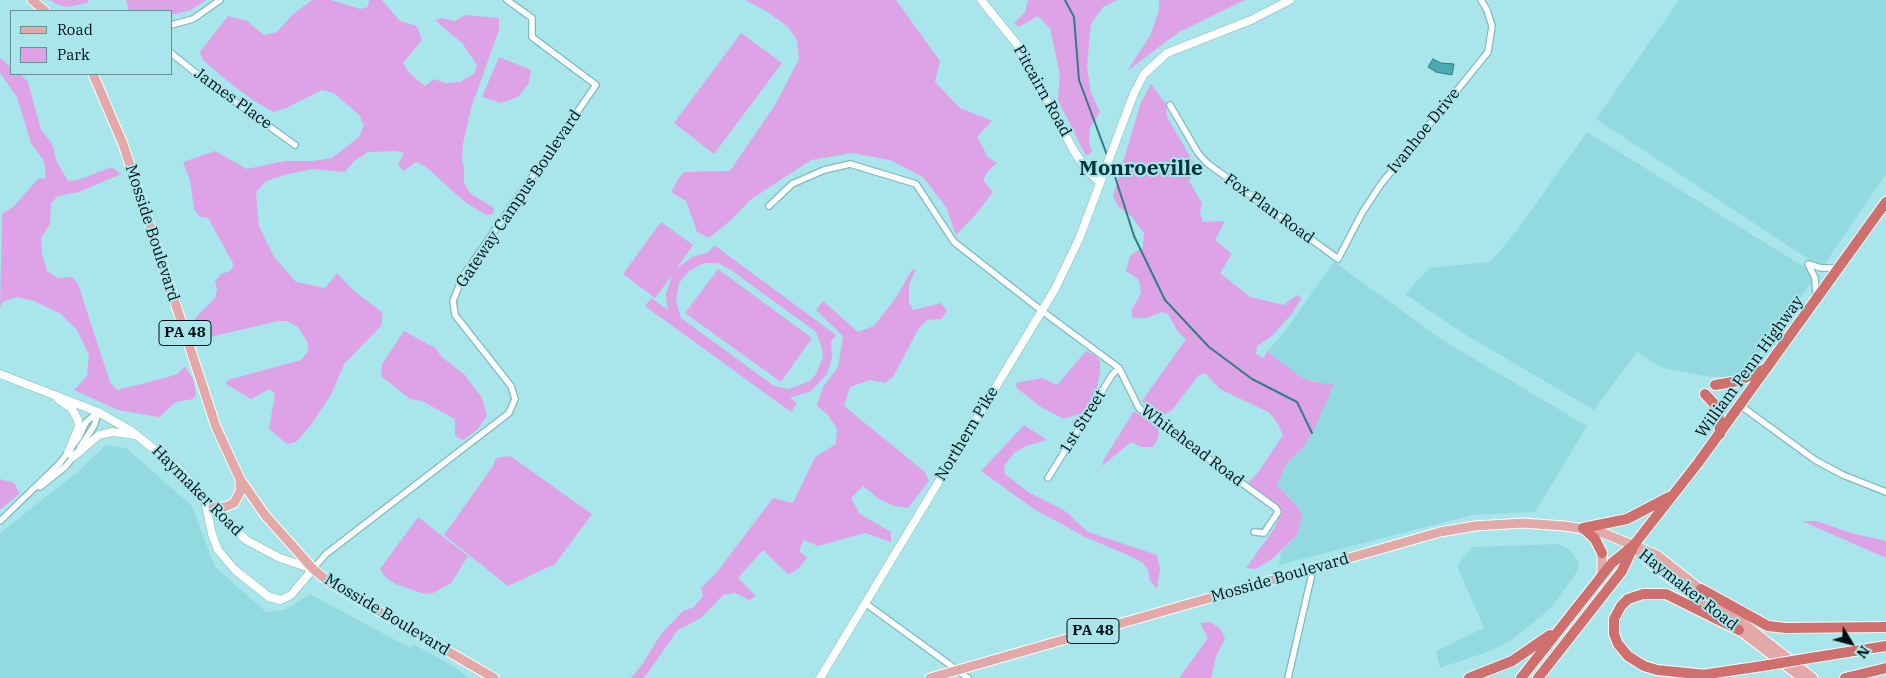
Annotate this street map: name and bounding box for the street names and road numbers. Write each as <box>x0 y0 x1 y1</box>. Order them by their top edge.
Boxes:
street label: Pitcairn Road <box>1009 42 1075 140</box>
street label: James Place <box>190 64 276 134</box>
street label: Ivanhoe Drive <box>1384 84 1464 178</box>
street label: Gateway Campus Boulevard <box>452 107 586 291</box>
street label: Mosside Boulevard <box>121 162 183 304</box>
street label: Fox Plan Road <box>1220 170 1318 248</box>
street label: William Penn Highway <box>1692 292 1808 442</box>
road number: PA 48 <box>159 320 211 346</box>
street label: Northern Pike <box>931 383 1003 485</box>
street label: 1st Street <box>1056 387 1110 457</box>
street label: Whitehead Road <box>1137 401 1247 491</box>
street label: Haymaker Road <box>148 442 246 540</box>
street label: Haymaker Road <box>1635 545 1741 635</box>
street label: Mosside Boulevard <box>1209 549 1351 607</box>
street label: Mosside Boulevard <box>321 570 453 660</box>
road number: PA 48 <box>1067 618 1119 644</box>

